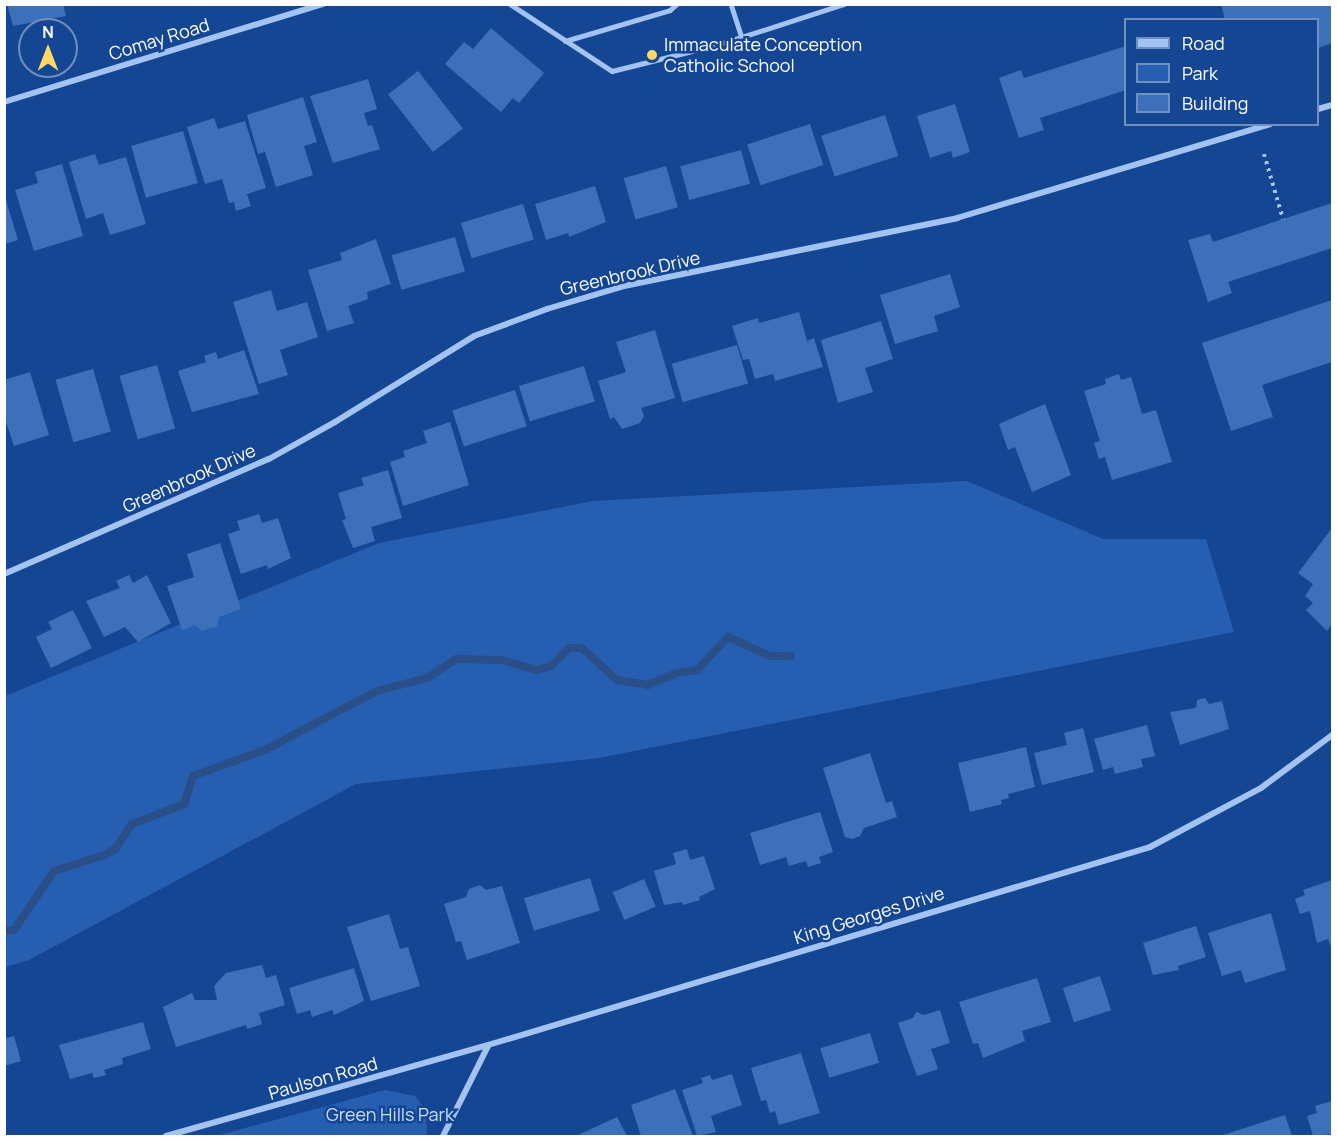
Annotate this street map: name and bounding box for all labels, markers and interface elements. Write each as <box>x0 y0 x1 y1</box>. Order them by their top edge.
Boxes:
street label: Comay Road <box>106 13 212 65</box>
north arrow <box>18 18 78 78</box>
legend <box>1124 18 1319 126</box>
text: N <box>42 21 54 43</box>
text: Road <box>1182 31 1225 55</box>
place label: Immaculate Conception Catholic School <box>664 34 862 76</box>
marker: Immaculate Conception Catholic School <box>645 48 659 62</box>
text: Park <box>1182 61 1218 85</box>
text: Building <box>1182 91 1248 115</box>
street label: Greenbrook Drive <box>558 246 702 300</box>
street label: Greenbrook Drive <box>119 439 259 517</box>
street label: King Georges Drive <box>791 882 947 948</box>
street label: Paulson Road <box>266 1052 380 1104</box>
park label: Green Hills Park <box>326 1103 454 1125</box>

